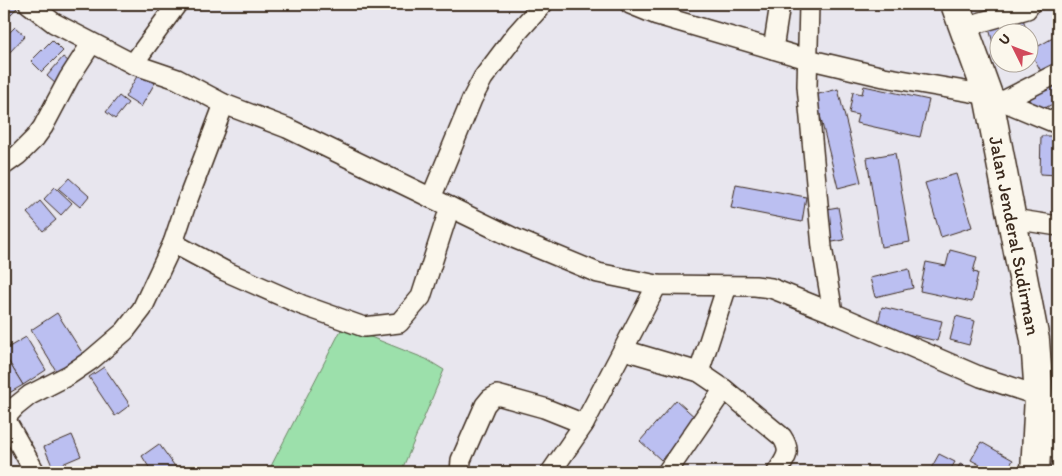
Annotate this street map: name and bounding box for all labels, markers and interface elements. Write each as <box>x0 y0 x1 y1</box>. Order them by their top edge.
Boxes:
north arrow <box>990 22 1040 72</box>
text: U <box>995 30 1014 49</box>
street label: Jalan Jenderal Sudirman <box>984 134 1045 337</box>

